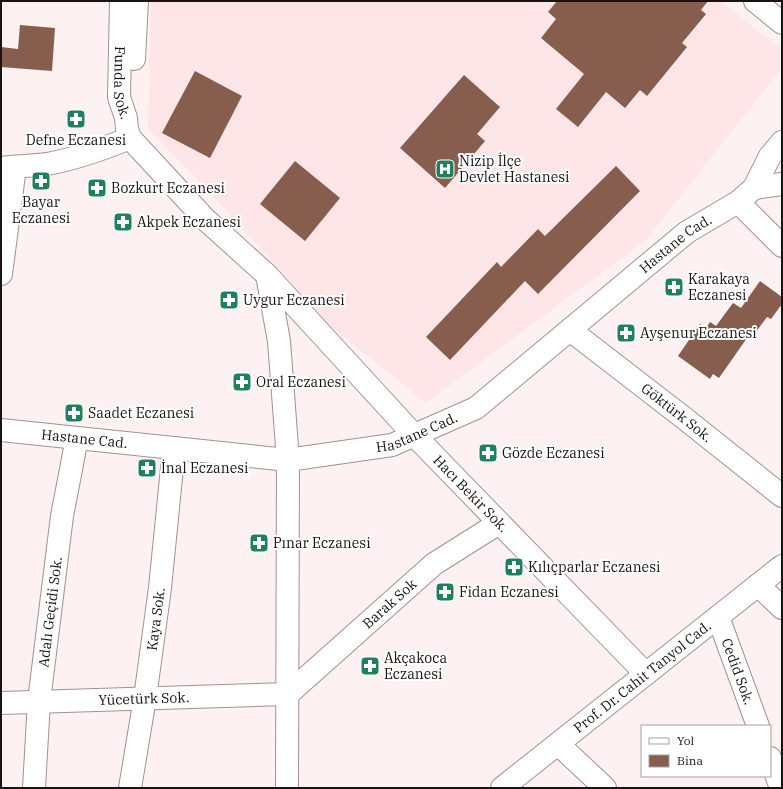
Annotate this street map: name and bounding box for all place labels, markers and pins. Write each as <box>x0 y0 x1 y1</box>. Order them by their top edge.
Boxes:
pharmacy icon: Defne Eczanesi <box>65 108 87 130</box>
place label: Defne Eczanesi <box>26 131 126 149</box>
place label: Nizip İlçe Devlet Hastanesi <box>459 152 569 186</box>
hospital icon: Nizip İlçe Devlet Hastanesi <box>434 158 456 180</box>
pharmacy icon: Bayar Eczanesi <box>30 170 52 192</box>
pharmacy icon: Bozkurt Eczanesi <box>86 177 108 199</box>
place label: Bozkurt Eczanesi <box>111 179 225 197</box>
place label: Bayar Eczanesi <box>12 193 70 227</box>
pharmacy icon: Akpek Eczanesi <box>112 211 134 233</box>
place label: Akpek Eczanesi <box>137 213 241 231</box>
place label: Karakaya Eczanesi <box>688 270 750 304</box>
pharmacy icon: Karakaya Eczanesi <box>663 276 685 298</box>
pharmacy icon: Uygur Eczanesi <box>218 289 240 311</box>
place label: Uygur Eczanesi <box>243 291 345 309</box>
pharmacy icon: Ayşenur Eczanesi <box>615 322 637 344</box>
place label: Ayşenur Eczanesi <box>640 324 757 342</box>
pharmacy icon: Oral Eczanesi <box>231 371 253 393</box>
place label: Oral Eczanesi <box>256 373 346 391</box>
pharmacy icon: Saadet Eczanesi <box>63 402 85 424</box>
place label: Saadet Eczanesi <box>88 404 194 422</box>
pharmacy icon: Gözde Eczanesi <box>477 442 499 464</box>
place label: Gözde Eczanesi <box>502 444 605 462</box>
pharmacy icon: İnal Eczanesi <box>136 457 158 479</box>
place label: İnal Eczanesi <box>161 459 248 477</box>
pharmacy icon: Pınar Eczanesi <box>248 532 270 554</box>
place label: Pınar Eczanesi <box>273 534 371 552</box>
pharmacy icon: Kılıçparlar Eczanesi <box>503 556 525 578</box>
place label: Kılıçparlar Eczanesi <box>528 558 660 576</box>
pharmacy icon: Fidan Eczanesi <box>434 581 456 603</box>
place label: Fidan Eczanesi <box>459 583 559 601</box>
place label: Akçakoca Eczanesi <box>384 649 447 683</box>
pharmacy icon: Akçakoca Eczanesi <box>359 655 381 677</box>

